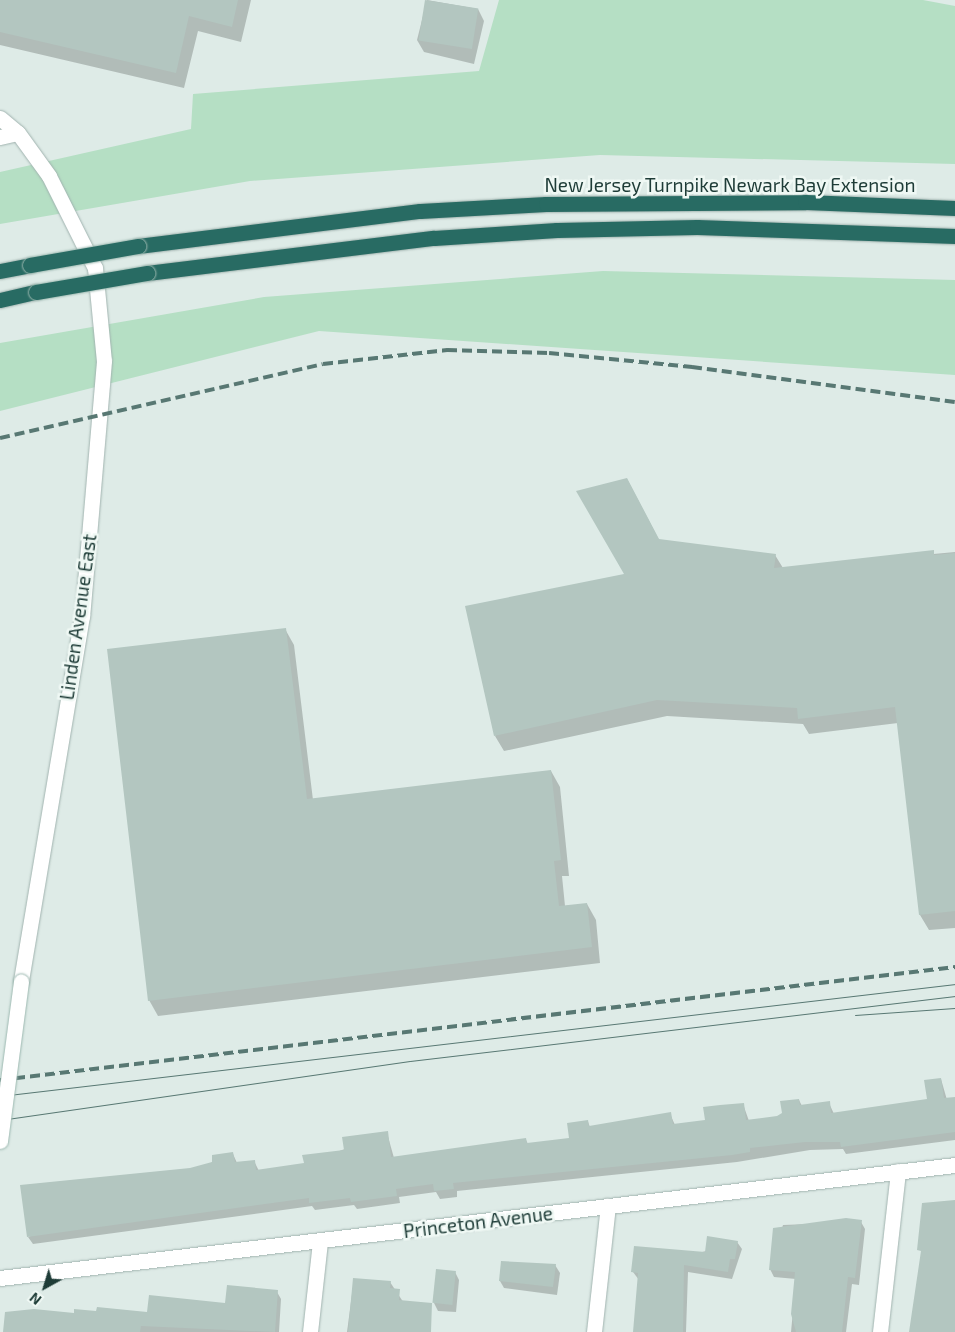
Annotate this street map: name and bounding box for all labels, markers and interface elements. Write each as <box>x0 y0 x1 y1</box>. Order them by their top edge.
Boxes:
street label: New Jersey Turnpike Newark Bay Extension <box>543 174 917 196</box>
street label: Linden Avenue East <box>55 532 101 702</box>
street label: Princeton Avenue <box>402 1201 554 1243</box>
north arrow <box>20 1262 70 1312</box>
text: N <box>26 1289 45 1309</box>

